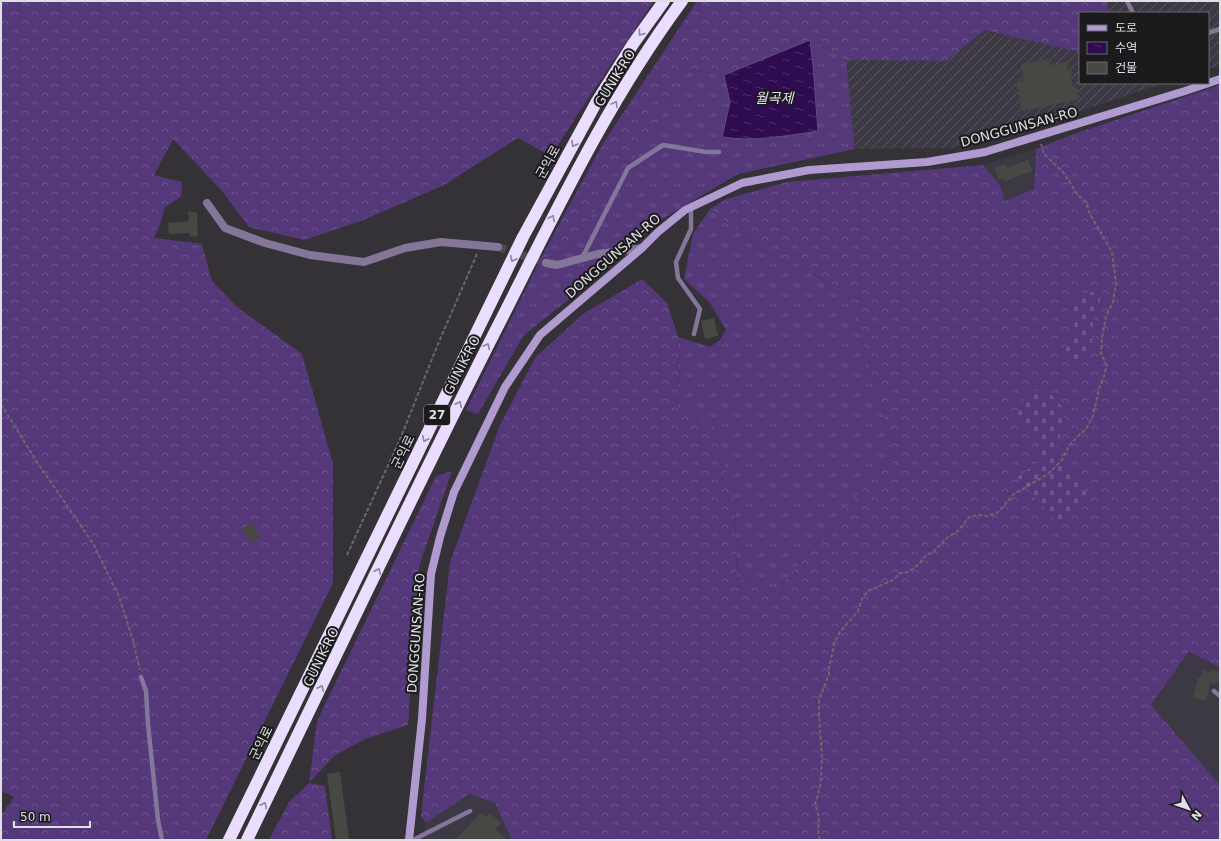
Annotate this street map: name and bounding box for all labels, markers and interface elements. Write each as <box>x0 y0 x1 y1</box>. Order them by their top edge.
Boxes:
legend <box>1079 12 1209 84</box>
text: 도로 <box>1115 21 1137 35</box>
one-way arrow <box>639 28 646 35</box>
text: 수역 <box>1115 41 1137 55</box>
street label: GUNIK-RO <box>592 47 638 109</box>
text: 건물 <box>1115 61 1137 75</box>
water label: 월곡제 <box>755 90 795 106</box>
one-way arrow <box>610 101 617 108</box>
street label: DONGGUNSAN-RO <box>959 104 1079 150</box>
one-way arrow <box>571 140 579 147</box>
street label: 군익로 <box>533 143 563 181</box>
street label: DONGGUNSAN-RO <box>563 211 663 301</box>
one-way arrow <box>548 215 555 222</box>
one-way arrow <box>510 254 518 262</box>
street label: GUNIK-RO <box>441 333 483 397</box>
one-way arrow <box>482 343 490 351</box>
one-way arrow <box>454 400 462 408</box>
road number: 27 <box>424 405 450 425</box>
street label: 군익로 <box>388 433 418 471</box>
one-way arrow <box>423 434 430 442</box>
one-way arrow <box>373 568 381 575</box>
street label: DONGGUNSAN-RO <box>404 572 428 694</box>
street label: GUNIK-RO <box>300 625 342 689</box>
one-way arrow <box>316 685 324 692</box>
street label: 군익로 <box>246 724 276 762</box>
north arrow <box>1169 789 1209 829</box>
one-way arrow <box>259 802 267 809</box>
scale bar <box>14 803 90 829</box>
text: N <box>1188 807 1204 823</box>
text: 50 m <box>20 810 51 824</box>

